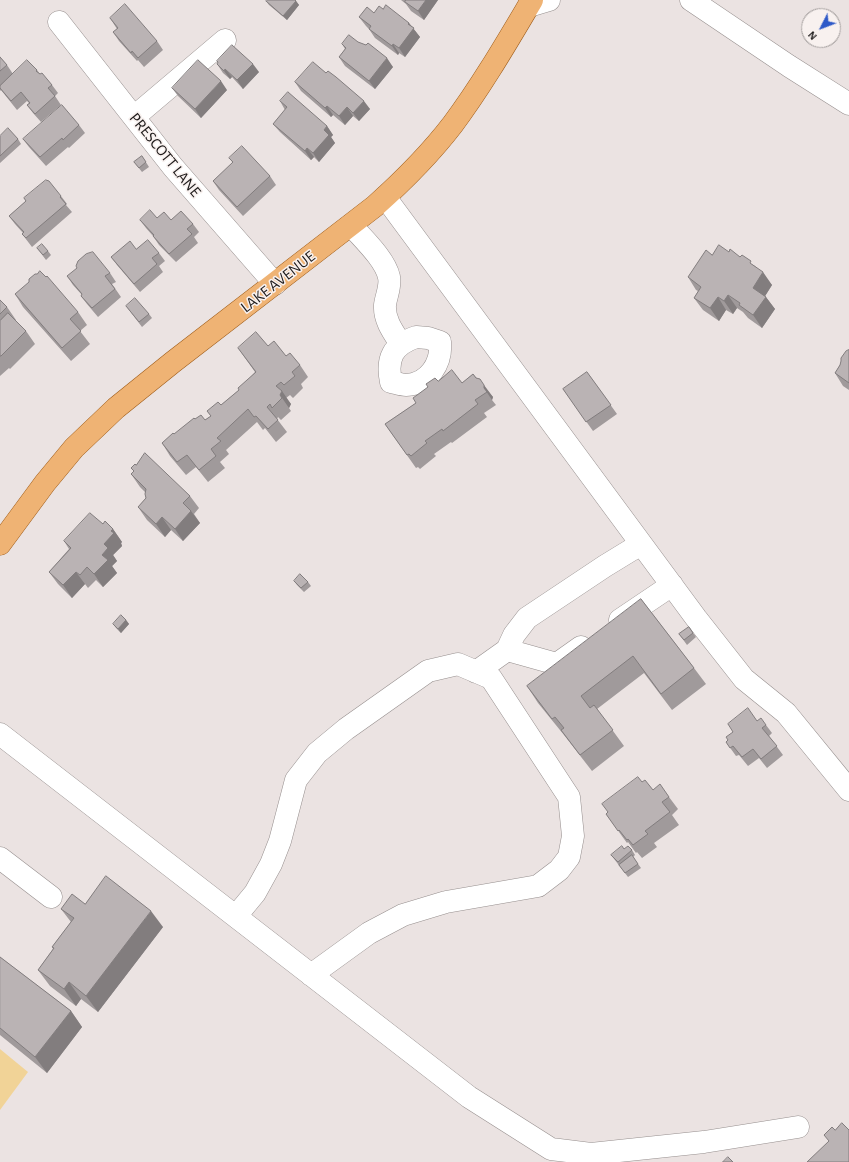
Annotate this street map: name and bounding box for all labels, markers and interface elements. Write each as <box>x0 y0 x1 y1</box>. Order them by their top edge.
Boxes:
north arrow <box>801 8 841 48</box>
text: N <box>806 29 819 42</box>
street label: PRESCOTT LANE <box>125 109 205 201</box>
street label: LAKE AVENUE <box>237 247 319 317</box>

